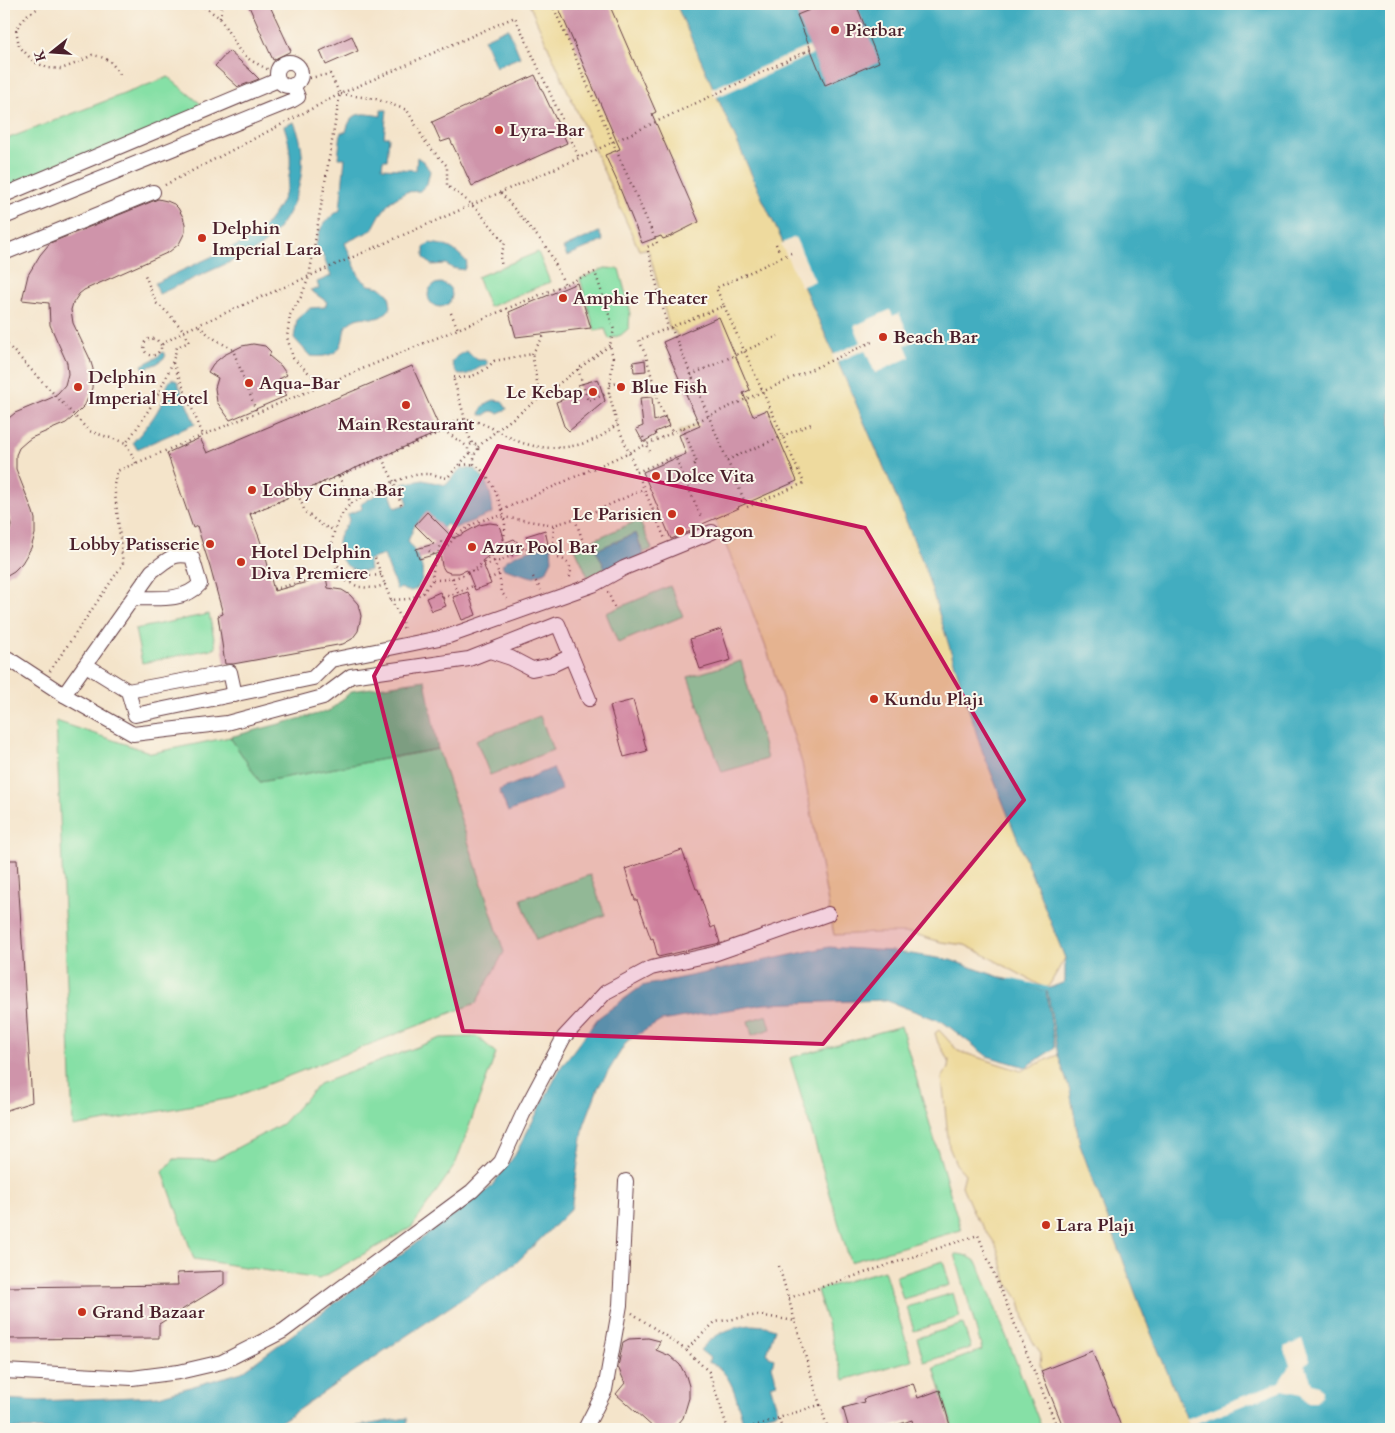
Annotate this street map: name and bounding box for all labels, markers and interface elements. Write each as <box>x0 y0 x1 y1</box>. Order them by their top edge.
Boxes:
place label: Pierbar <box>845 18 905 43</box>
marker: Pierbar <box>829 24 841 36</box>
north arrow <box>28 28 78 78</box>
text: K <box>29 47 51 64</box>
place label: Lyra-Bar <box>509 118 585 143</box>
marker: Lyra-Bar <box>493 124 505 136</box>
place label: Delphin Imperial Lara <box>212 216 322 262</box>
marker: Delphin Imperial Lara <box>196 232 208 244</box>
place label: Amphie Theater <box>573 286 708 311</box>
marker: Amphie Theater <box>557 292 569 304</box>
place label: Beach Bar <box>893 325 979 350</box>
marker: Beach Bar <box>877 331 889 343</box>
place label: Delphin Imperial Hotel <box>88 365 208 411</box>
place label: Aqua-Bar <box>259 371 341 396</box>
place label: Blue Fish <box>631 375 707 400</box>
marker: Aqua-Bar <box>243 377 255 389</box>
place label: Le Kebap <box>506 380 583 405</box>
marker: Delphin Imperial Hotel <box>72 381 84 393</box>
marker: Blue Fish <box>615 381 627 393</box>
marker: Le Kebap <box>587 386 599 398</box>
marker: Main Restaurant <box>400 399 412 411</box>
place label: Main Restaurant <box>338 412 475 437</box>
place label: Dolce Vita <box>666 464 754 489</box>
marker: Dolce Vita <box>650 470 662 482</box>
place label: Lobby Cinna Bar <box>262 478 405 503</box>
marker: Lobby Cinna Bar <box>246 484 258 496</box>
place label: Le Parisien <box>572 502 662 527</box>
marker: Le Parisien <box>666 508 678 520</box>
place label: Dragon <box>690 519 754 544</box>
marker: Dragon <box>674 525 686 537</box>
place label: Lobby Patisserie <box>69 532 200 557</box>
place label: Azur Pool Bar <box>482 535 598 560</box>
marker: Lobby Patisserie <box>204 538 216 550</box>
place label: Hotel Delphin Diva Premiere <box>251 540 371 586</box>
marker: Azur Pool Bar <box>466 541 478 553</box>
marker: Hotel Delphin Diva Premiere <box>235 556 247 568</box>
place label: Kundu Plajı <box>884 687 984 712</box>
marker: Kundu Plajı <box>868 693 880 705</box>
place label: Lara Plajı <box>1056 1213 1135 1238</box>
marker: Lara Plajı <box>1040 1219 1052 1231</box>
place label: Grand Bazaar <box>92 1300 205 1325</box>
marker: Grand Bazaar <box>76 1306 88 1318</box>

